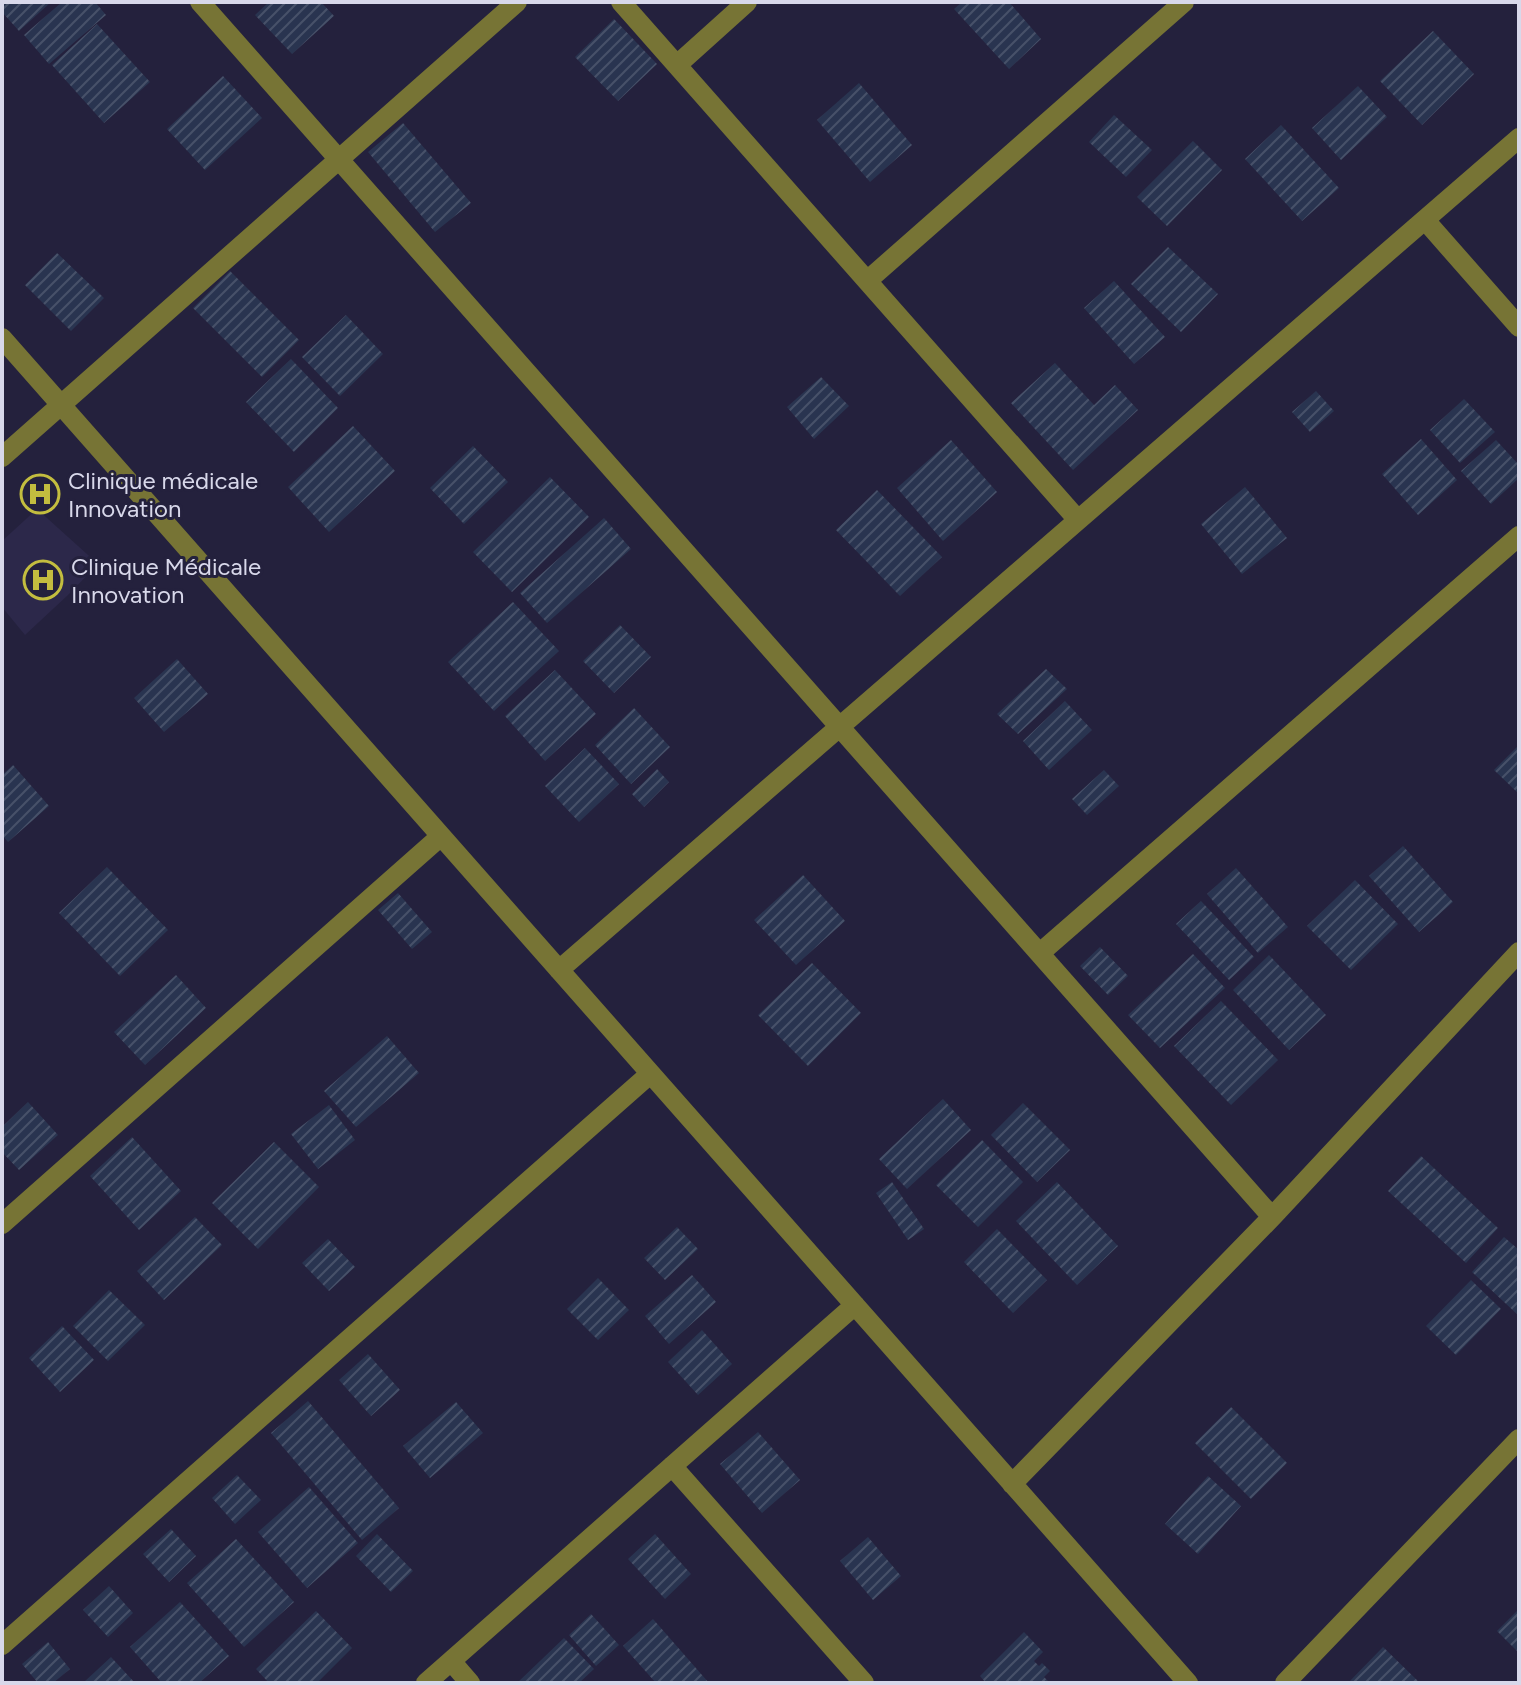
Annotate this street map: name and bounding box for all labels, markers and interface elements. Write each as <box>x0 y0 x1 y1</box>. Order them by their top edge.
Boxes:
place label: Clinique médicale Innovation <box>68 466 258 523</box>
hospital icon: Clinique médicale Innovation <box>19 473 61 515</box>
place label: Clinique Médicale Innovation <box>71 552 261 609</box>
hospital icon: Clinique Médicale Innovation <box>22 559 64 601</box>

